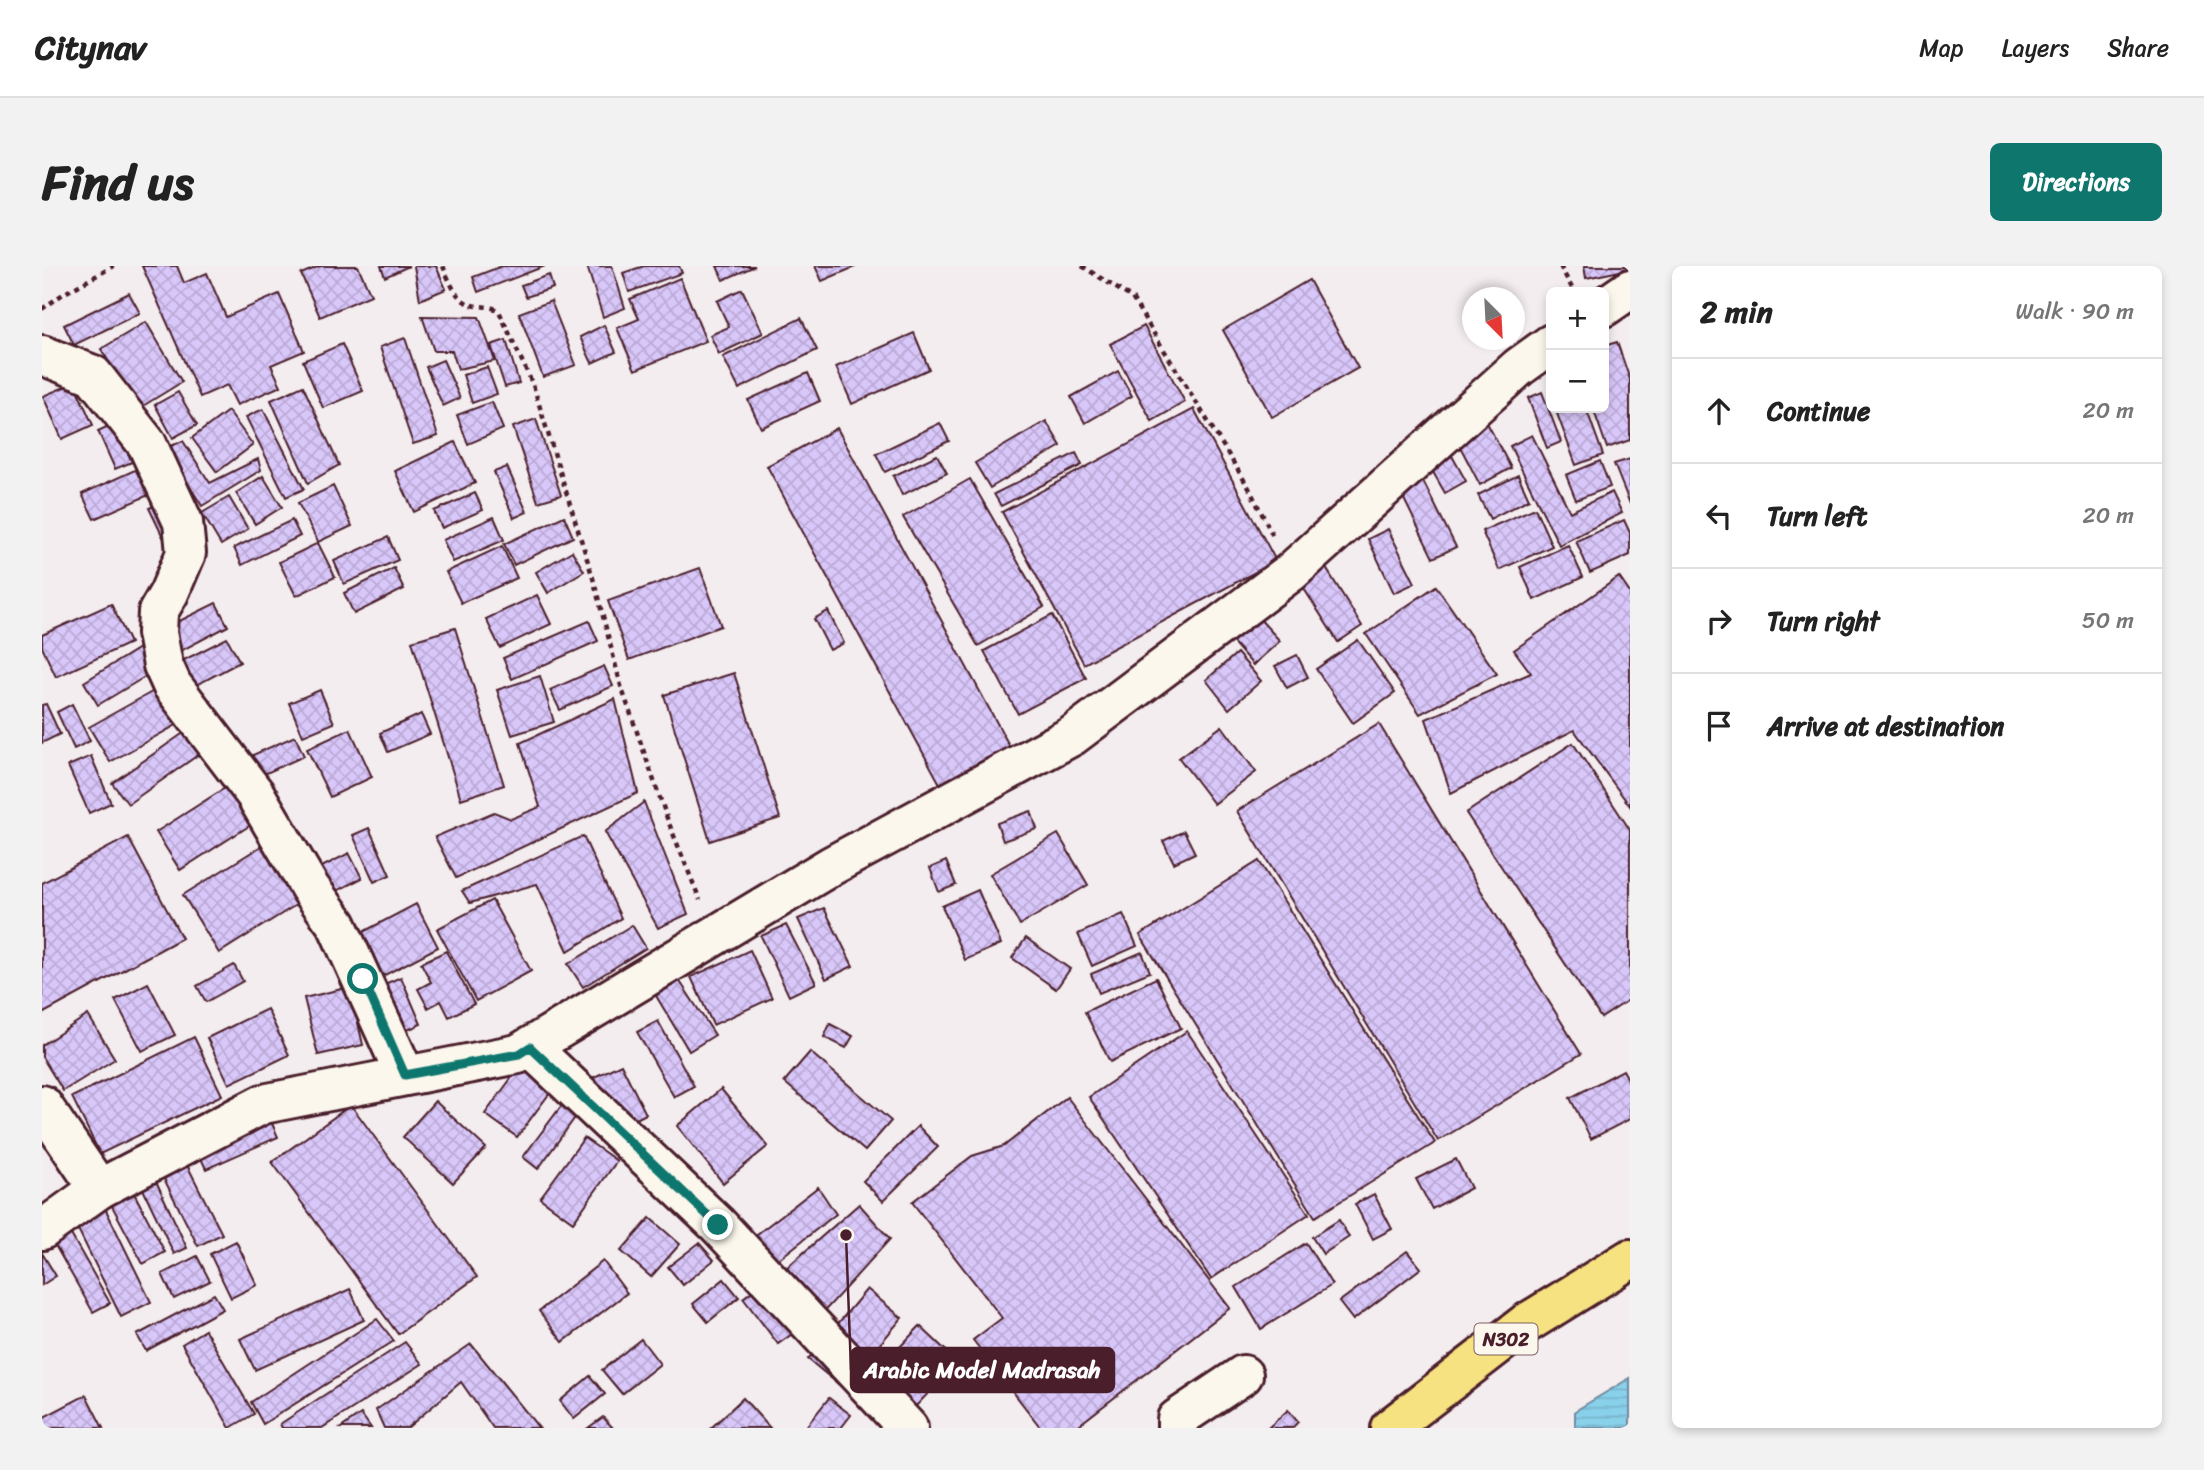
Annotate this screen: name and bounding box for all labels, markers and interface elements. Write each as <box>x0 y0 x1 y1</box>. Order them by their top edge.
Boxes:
text: Citynav <box>35 19 146 77</box>
text: Map <box>1919 27 1964 69</box>
text: Layers <box>2002 27 2069 69</box>
text: Share <box>2107 27 2169 69</box>
text: Find us <box>42 139 194 226</box>
button: Directions <box>1990 143 2162 221</box>
text: 2 min <box>1700 285 1773 339</box>
north arrow <box>1462 287 1525 350</box>
map controls <box>1546 287 1609 413</box>
button: + <box>1546 287 1609 350</box>
text: Walk · 90 m <box>2016 291 2134 332</box>
button: − <box>1546 350 1609 413</box>
text: Continue <box>1767 388 1870 434</box>
text: 20 m <box>2083 390 2134 431</box>
icon: ahead <box>1700 392 1738 430</box>
text: Turn left <box>1767 493 1867 539</box>
text: 20 m <box>2083 495 2134 536</box>
icon: left <box>1700 497 1738 535</box>
text: Turn right <box>1767 598 1880 644</box>
text: 50 m <box>2082 600 2134 641</box>
icon: right <box>1700 602 1738 640</box>
text: Arrive at destination <box>1767 703 2004 749</box>
icon: arrive <box>1700 707 1738 745</box>
route start <box>347 963 378 994</box>
route end <box>702 1209 733 1240</box>
road number: N302 <box>1474 1324 1538 1354</box>
callout: Arabic Model Madrasah <box>851 1348 1114 1392</box>
text: Arabic Model Madrasah <box>862 1350 1101 1391</box>

